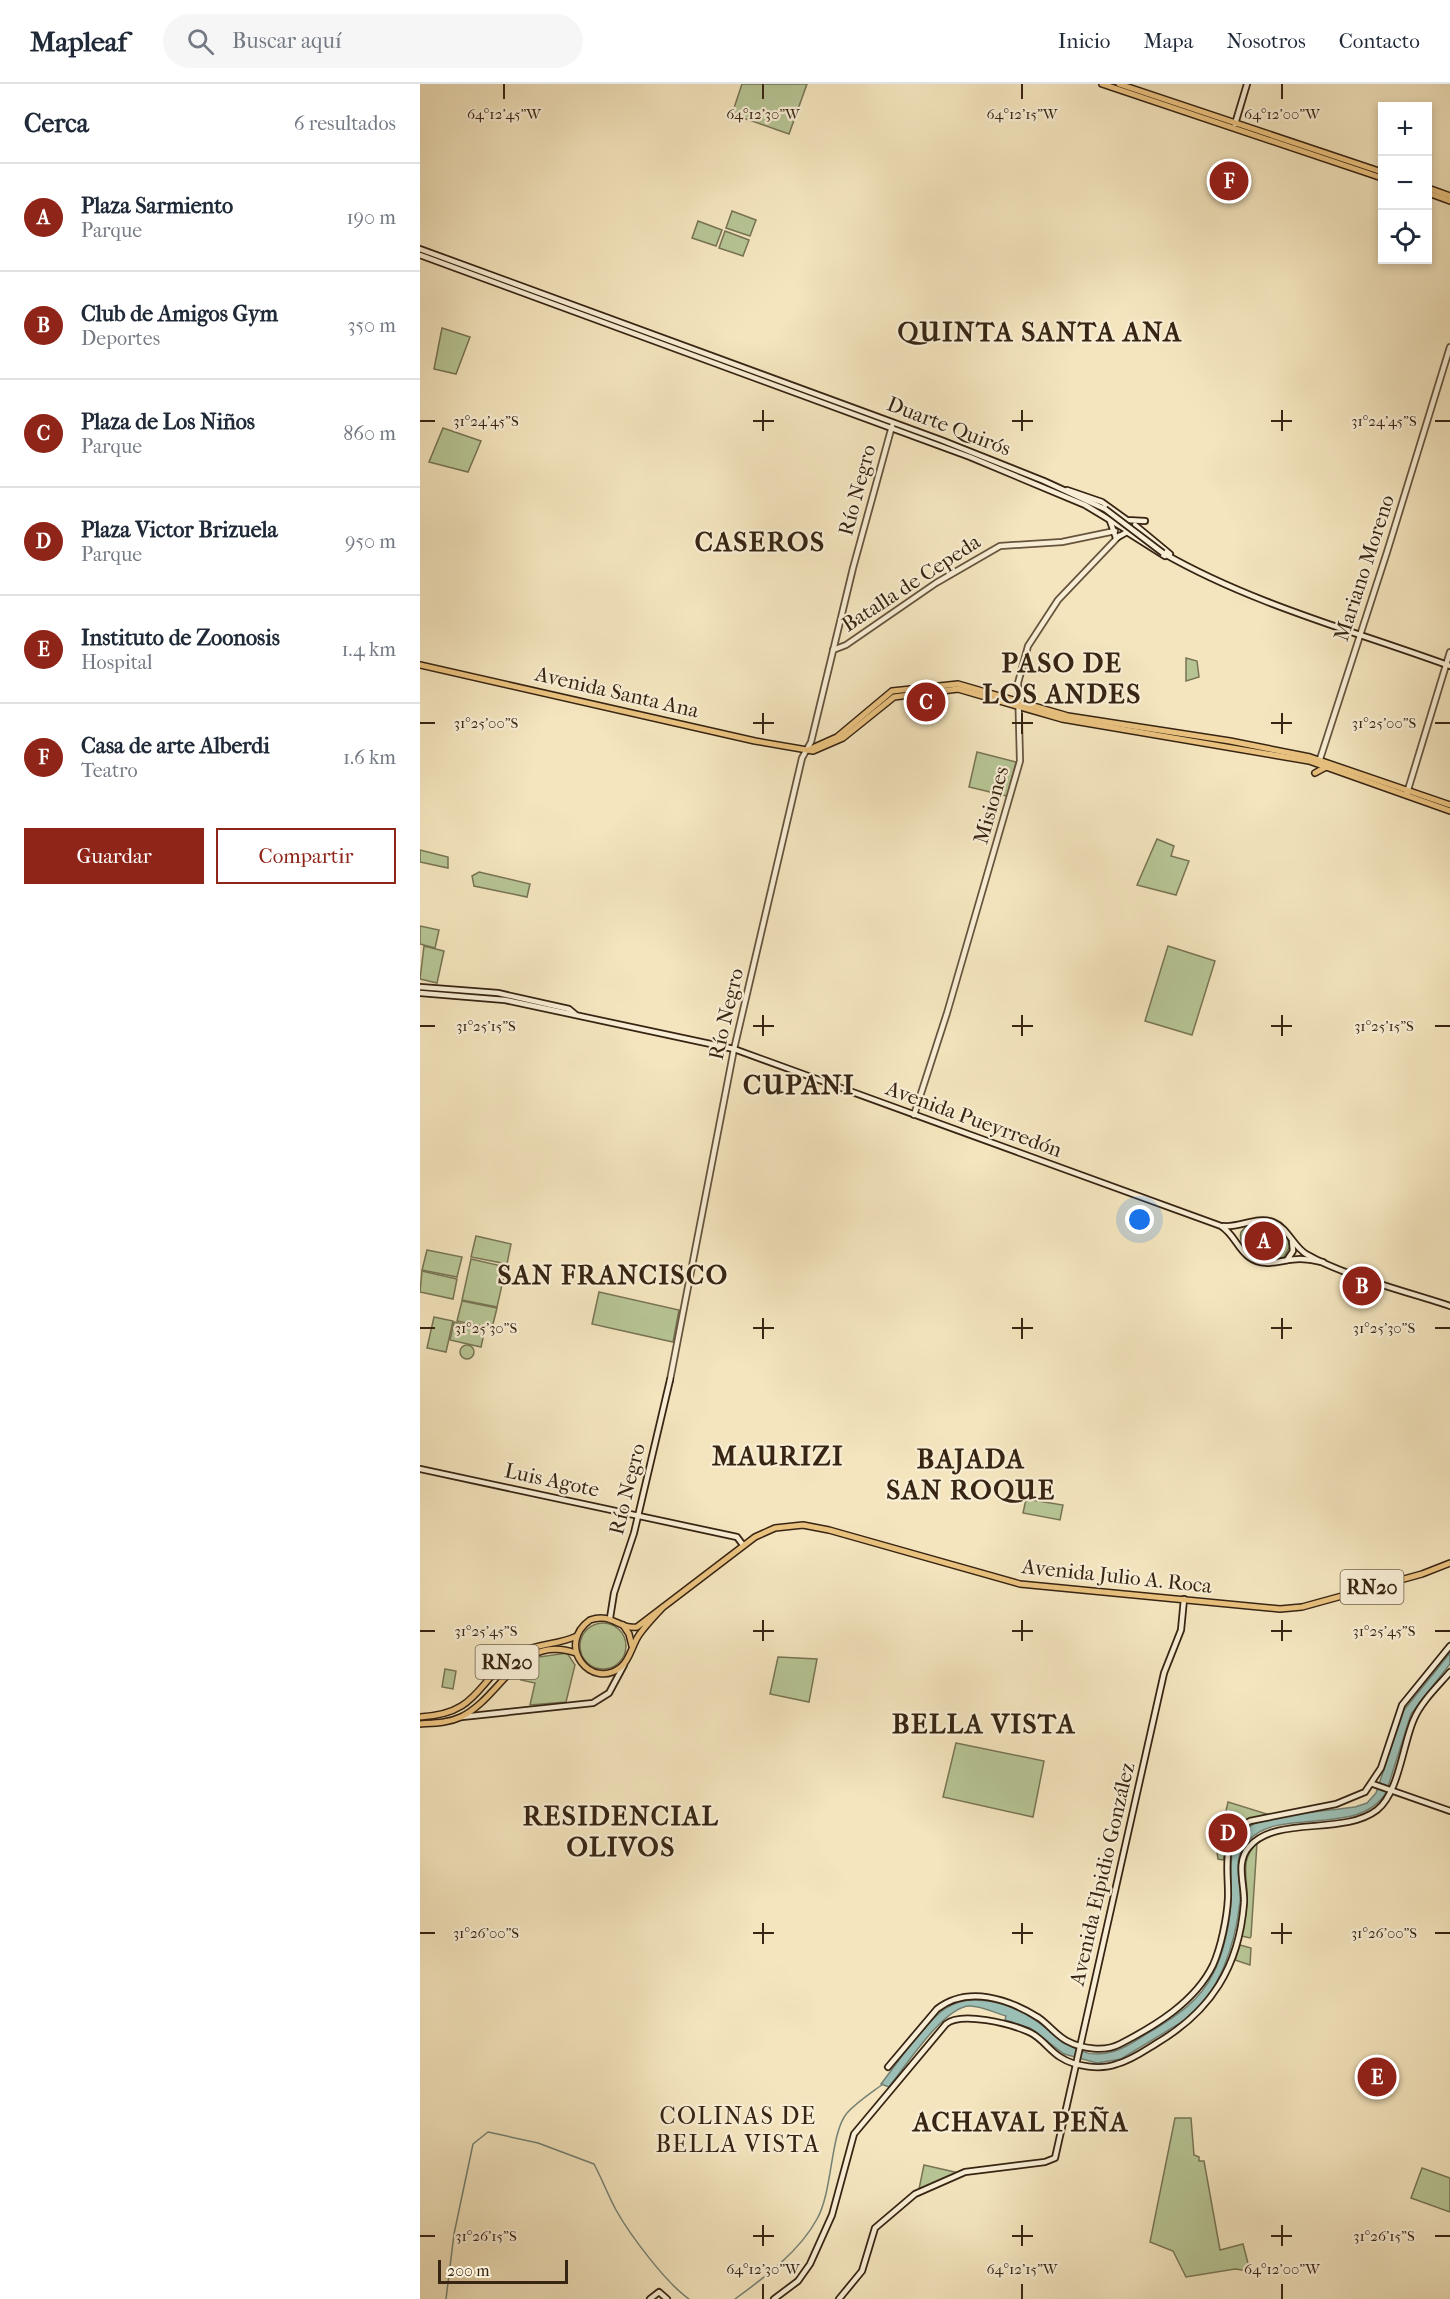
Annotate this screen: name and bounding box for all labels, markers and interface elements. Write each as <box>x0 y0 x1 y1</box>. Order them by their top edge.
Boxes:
search box <box>163 14 583 68</box>
text: Mapleaf <box>30 25 127 58</box>
icon: search <box>184 25 217 58</box>
text: Buscar aquí <box>232 28 341 54</box>
text: Inicio <box>1058 29 1110 53</box>
text: Mapa <box>1143 29 1193 53</box>
text: Nosotros <box>1226 29 1306 53</box>
text: Contacto <box>1339 29 1420 53</box>
map controls <box>1378 102 1432 264</box>
button: + <box>1378 102 1432 156</box>
text: 64°12'45"W <box>467 105 542 123</box>
text: 64°12'30"W <box>726 105 801 123</box>
text: 64°12'15"W <box>986 105 1059 123</box>
text: 64°12'00"W <box>1244 105 1321 123</box>
text: Cerca <box>24 108 89 139</box>
text: 6 resultados <box>294 112 396 135</box>
button: − <box>1378 156 1432 210</box>
pin: F <box>1210 158 1248 204</box>
text: Plaza Sarmiento <box>81 193 233 219</box>
text: A <box>37 206 50 229</box>
text: 190 m <box>346 206 396 229</box>
button: locate <box>1378 210 1432 264</box>
text: Parque <box>81 219 142 242</box>
text: Club de Amigos Gym <box>81 301 278 327</box>
text: B <box>37 314 50 337</box>
text: 350 m <box>347 314 396 337</box>
district label: QUINTA SANTA ANA <box>897 316 1183 348</box>
text: Deportes <box>81 327 160 350</box>
street label: Duarte Quirós <box>884 391 1014 461</box>
text: Plaza de Los Niños <box>81 409 255 435</box>
text: 31°24'45"S <box>453 412 519 430</box>
text: 31°24'45"S <box>1351 412 1417 430</box>
text: C <box>37 422 50 445</box>
text: 860 m <box>343 422 396 445</box>
text: Parque <box>81 435 142 458</box>
street label: Río Negro <box>833 442 881 538</box>
street label: Mariano Moreno <box>1329 492 1399 644</box>
text: Plaza Victor Brizuela <box>81 517 278 543</box>
district label: CASEROS <box>695 526 825 558</box>
street label: Batalla de Cepeda <box>837 529 985 637</box>
text: D <box>36 530 51 553</box>
text: 950 m <box>345 530 396 553</box>
text: Parque <box>81 543 142 566</box>
text: Instituto de Zoonosis <box>81 625 280 651</box>
text: E <box>37 638 50 661</box>
text: 1.4 km <box>341 638 396 661</box>
district label: PASO DE LOS ANDES <box>982 647 1142 710</box>
text: Hospital <box>81 651 153 674</box>
street label: Avenida Santa Ana <box>532 661 702 723</box>
pin: C <box>906 680 946 724</box>
text: 31°25'00"S <box>454 714 519 732</box>
text: 31°25'00"S <box>1352 714 1417 732</box>
text: Casa de arte Alberdi <box>81 733 270 759</box>
text: F <box>38 746 49 769</box>
text: 1.6 km <box>343 746 396 769</box>
text: Teatro <box>81 759 138 782</box>
street label: Misiones <box>968 763 1014 847</box>
button: Guardar <box>24 828 204 884</box>
button: Compartir <box>216 828 396 884</box>
street label: Río Negro <box>704 966 748 1062</box>
text: 31°25'15"S <box>456 1017 516 1035</box>
text: 31°25'15"S <box>1354 1017 1414 1035</box>
district label: CUPANI <box>743 1069 855 1101</box>
street label: Avenida Pueyrredón <box>882 1076 1065 1162</box>
your location <box>1125 1205 1154 1234</box>
pin: A <box>1244 1218 1284 1264</box>
district label: SAN FRANCISCO <box>497 1259 729 1291</box>
pin: B <box>1342 1264 1382 1308</box>
text: 31°25'30"S <box>455 1319 517 1337</box>
text: 31°25'30"S <box>1353 1319 1415 1337</box>
district label: MAURIZI <box>712 1440 844 1472</box>
street label: Río Negro <box>604 1441 650 1537</box>
district label: BAJADA SAN ROQUE <box>886 1443 1056 1506</box>
street label: Luis Agote <box>502 1458 602 1502</box>
street label: Avenida Julio A. Roca <box>1020 1554 1214 1598</box>
road number: RN20 <box>1340 1570 1404 1604</box>
text: 31°25'45"S <box>455 1622 518 1640</box>
text: 31°25'45"S <box>1353 1622 1416 1640</box>
road number: RN20 <box>476 1645 538 1679</box>
district label: BELLA VISTA <box>892 1708 1076 1740</box>
street label: Avenida Elpidio González <box>1064 1760 1139 1989</box>
district label: RESIDENCIAL OLIVOS <box>523 1800 719 1863</box>
pin: D <box>1208 1810 1248 1856</box>
text: 31°26'00"S <box>453 1924 519 1942</box>
text: 31°26'00"S <box>1351 1924 1417 1942</box>
pin: E <box>1358 2054 1396 2100</box>
district label: COLINAS DE BELLA VISTA <box>655 2102 821 2158</box>
district label: ACHAVAL PEÑA <box>911 2106 1129 2138</box>
text: 31°26'15"S <box>455 2227 517 2245</box>
text: 31°26'15"S <box>1353 2227 1415 2245</box>
scale bar <box>438 2257 568 2284</box>
text: 64°12'30"W <box>726 2260 801 2278</box>
text: 64°12'15"W <box>986 2260 1059 2278</box>
text: 64°12'00"W <box>1244 2260 1321 2278</box>
text: 200 m <box>447 2261 490 2280</box>

